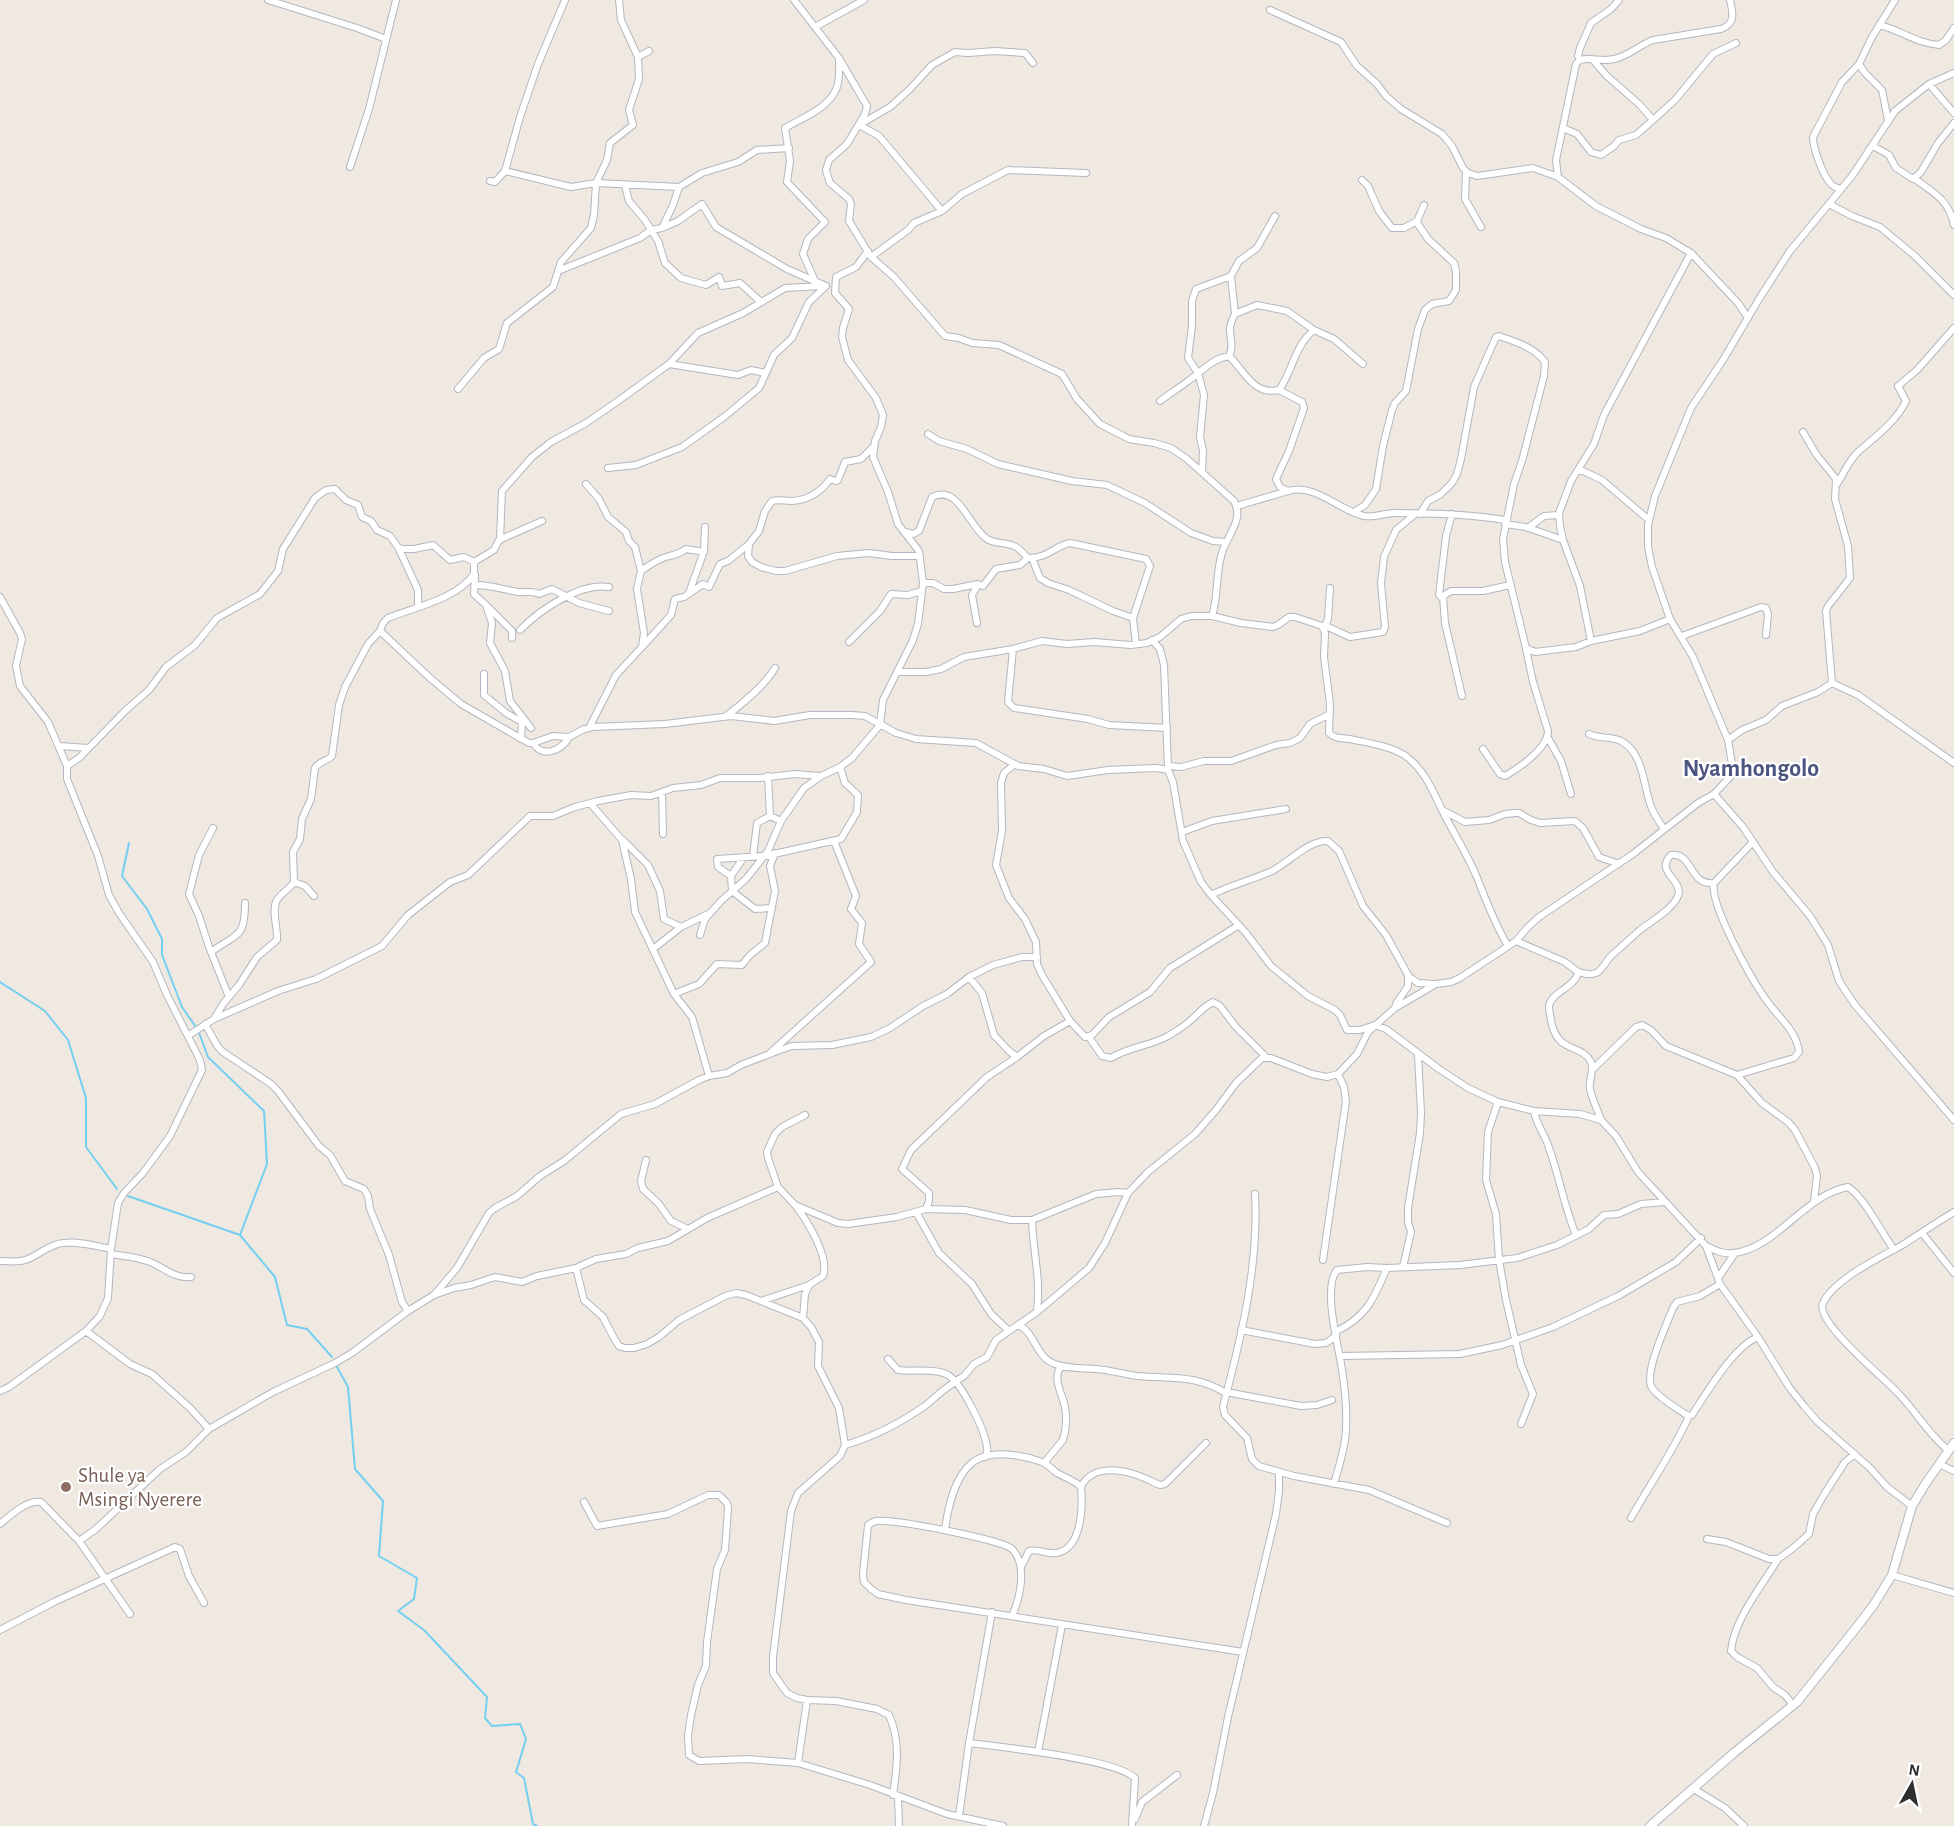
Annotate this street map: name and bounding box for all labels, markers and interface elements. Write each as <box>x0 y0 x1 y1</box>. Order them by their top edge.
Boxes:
district label: Nyamhongolo <box>1683 757 1819 781</box>
place label: Shule ya Msingi Nyerere <box>78 1465 202 1510</box>
marker: Shule ya Msingi Nyerere <box>59 1480 73 1494</box>
north arrow <box>1882 1754 1942 1814</box>
text: N <box>1907 1761 1921 1779</box>

